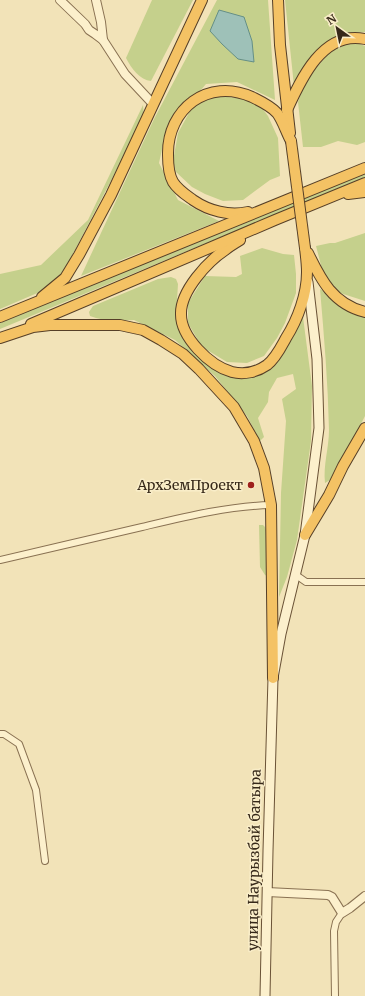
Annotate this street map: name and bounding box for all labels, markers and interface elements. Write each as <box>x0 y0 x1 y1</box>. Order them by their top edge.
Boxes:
north arrow <box>317 8 357 48</box>
text: N <box>324 11 339 28</box>
place label: АрхЗемПроект <box>136 476 243 494</box>
marker: АрхЗемПроект <box>246 480 256 490</box>
street label: улица Наурызбай батыра <box>243 768 265 951</box>

